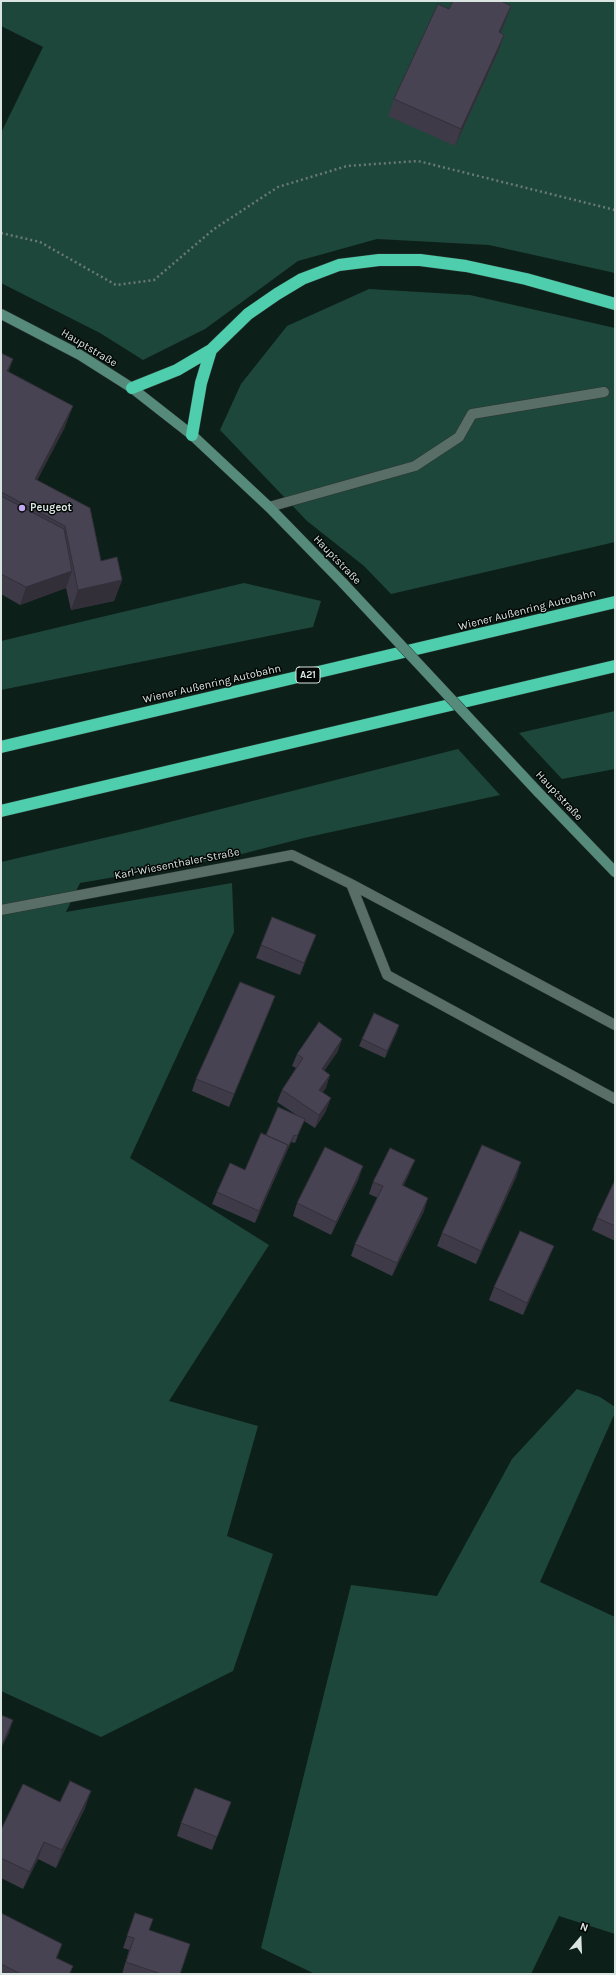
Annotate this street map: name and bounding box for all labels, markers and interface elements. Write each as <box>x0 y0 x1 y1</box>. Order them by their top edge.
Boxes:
street label: Hauptstraße <box>59 326 119 370</box>
place label: Peugeot <box>30 501 72 515</box>
marker: Peugeot <box>17 503 27 513</box>
street label: Hauptstraße <box>310 533 364 587</box>
street label: Wiener Außenring Autobahn <box>457 586 597 634</box>
street label: Wiener Außenring Autobahn <box>142 662 282 706</box>
road number: A21 <box>296 667 320 683</box>
street label: Hauptstraße <box>533 768 585 824</box>
street label: Karl-Wiesenthaler-Straße <box>113 845 241 883</box>
north arrow <box>560 1919 600 1959</box>
text: N <box>578 1920 590 1935</box>

